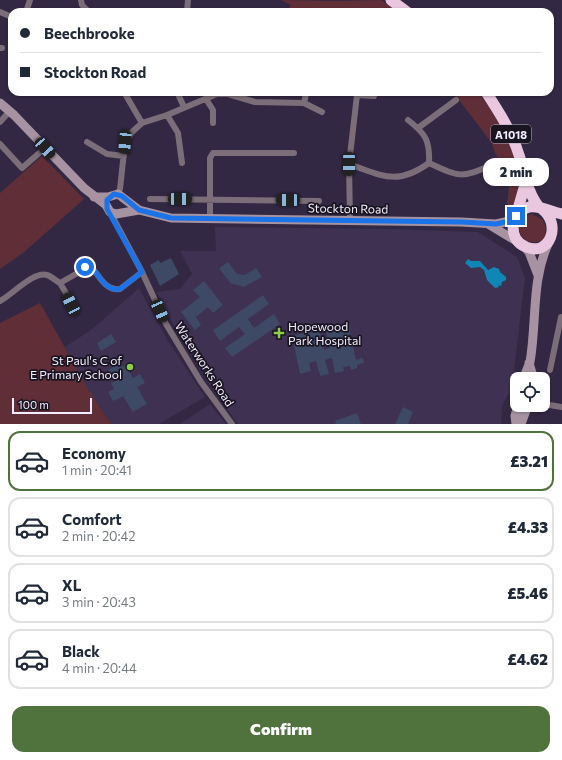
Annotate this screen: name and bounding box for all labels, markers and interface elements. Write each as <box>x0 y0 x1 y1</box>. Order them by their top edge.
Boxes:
text: Beechbrooke <box>44 24 135 42</box>
text: Stockton Road <box>44 63 146 81</box>
road number: A1018 <box>491 125 531 143</box>
car <box>118 130 132 154</box>
car <box>33 135 57 161</box>
car <box>343 152 355 176</box>
callout: 2 min <box>483 158 549 186</box>
text: 2 min <box>500 164 532 180</box>
car <box>168 193 192 205</box>
car <box>276 194 300 206</box>
street label: Stockton Road <box>308 200 388 216</box>
route end <box>507 207 525 225</box>
route start <box>76 258 94 276</box>
car <box>60 291 82 317</box>
car <box>150 298 170 324</box>
street label: Waterworks Road <box>173 319 237 409</box>
place label: Hopewood Park Hospital <box>288 319 361 347</box>
marker: Hopewood Park Hospital <box>273 327 285 339</box>
place label: St Paul's C of E Primary School <box>30 353 122 381</box>
marker: St Paul's C of E Primary School <box>125 362 135 372</box>
map controls <box>510 372 550 412</box>
button: locate <box>510 372 550 412</box>
scale bar <box>12 396 92 415</box>
text: 100 m <box>18 398 49 411</box>
icon: car <box>14 443 50 479</box>
text: Economy <box>62 444 126 462</box>
text: £3.21 <box>510 452 548 470</box>
text: 1 min · 20:41 <box>62 462 132 478</box>
icon: car <box>14 509 50 545</box>
text: Comfort <box>62 510 122 528</box>
text: £4.33 <box>508 518 548 536</box>
text: 2 min · 20:42 <box>62 528 135 544</box>
icon: car <box>14 575 50 611</box>
text: XL <box>62 576 81 594</box>
text: £5.46 <box>507 584 548 602</box>
text: 3 min · 20:43 <box>62 594 136 610</box>
icon: car <box>14 641 50 677</box>
text: Black <box>62 642 100 660</box>
text: £4.62 <box>508 650 548 668</box>
text: 4 min · 20:44 <box>62 660 137 676</box>
button: Confirm <box>12 706 550 752</box>

